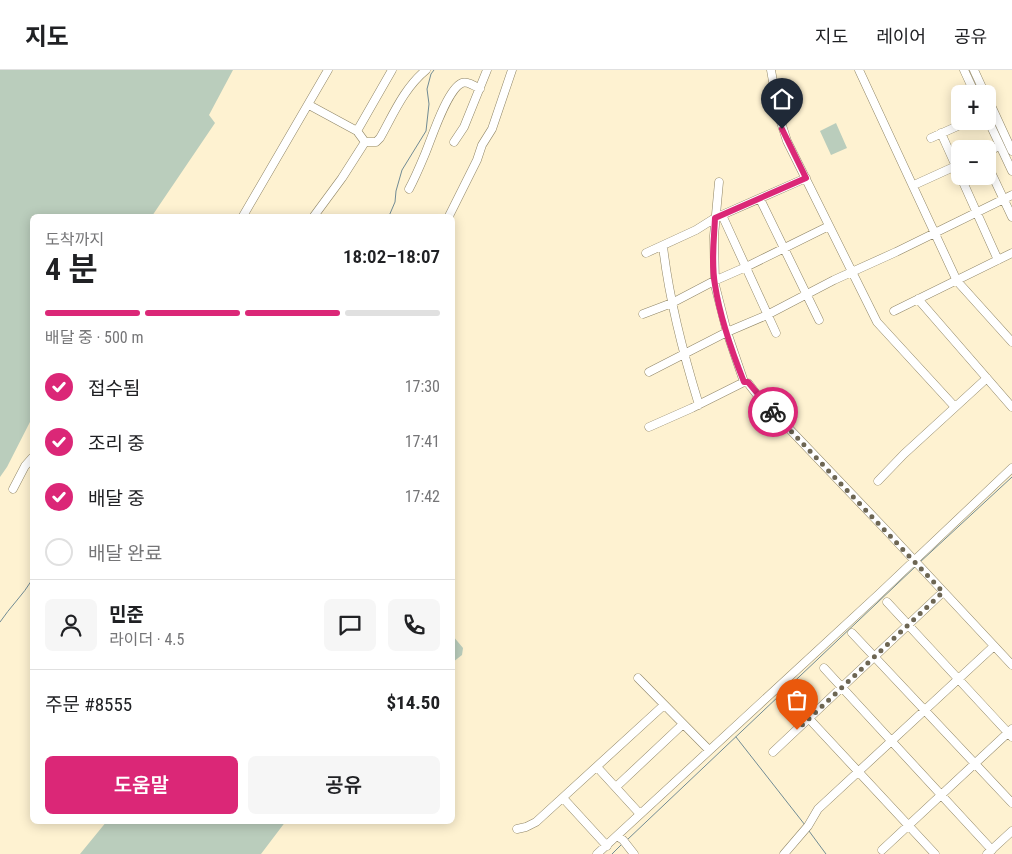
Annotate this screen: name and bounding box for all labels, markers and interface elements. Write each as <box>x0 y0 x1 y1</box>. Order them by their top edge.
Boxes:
text: 지도 <box>25 23 69 51</box>
text: 지도 <box>815 26 848 47</box>
text: 레이어 <box>876 26 926 47</box>
text: 공유 <box>954 26 987 47</box>
pin <box>761 78 803 129</box>
icon: home <box>768 85 796 113</box>
map controls <box>951 85 996 185</box>
button: + <box>951 85 996 130</box>
button: − <box>951 140 996 185</box>
text: 도착까지 <box>45 230 104 249</box>
text: 18:02–18:07 <box>343 245 440 268</box>
text: 4 분 <box>45 250 98 288</box>
text: 배달 중 · 500 m <box>45 328 144 347</box>
icon: check <box>45 373 73 401</box>
text: 접수됨 <box>88 377 140 400</box>
text: 17:30 <box>405 377 440 396</box>
courier <box>748 387 798 437</box>
icon: bike <box>759 398 787 426</box>
icon: check <box>45 428 73 456</box>
text: 조리 중 <box>88 432 145 455</box>
text: 17:41 <box>405 432 440 451</box>
icon: check <box>45 483 73 511</box>
text: 배달 중 <box>88 487 145 510</box>
text: 17:42 <box>405 487 440 506</box>
text: 배달 완료 <box>88 542 162 565</box>
button: person <box>45 599 97 651</box>
button: chat <box>324 599 376 651</box>
button: phone <box>388 599 440 651</box>
text: 민준 <box>109 603 144 626</box>
text: 라이더 · 4.5 <box>109 630 184 649</box>
pin <box>776 679 818 730</box>
icon: bag <box>783 686 811 714</box>
text: $14.50 <box>386 691 440 714</box>
text: 주문 #8555 <box>45 693 132 716</box>
button: 도움말 <box>45 756 238 814</box>
button: 공유 <box>248 756 440 814</box>

